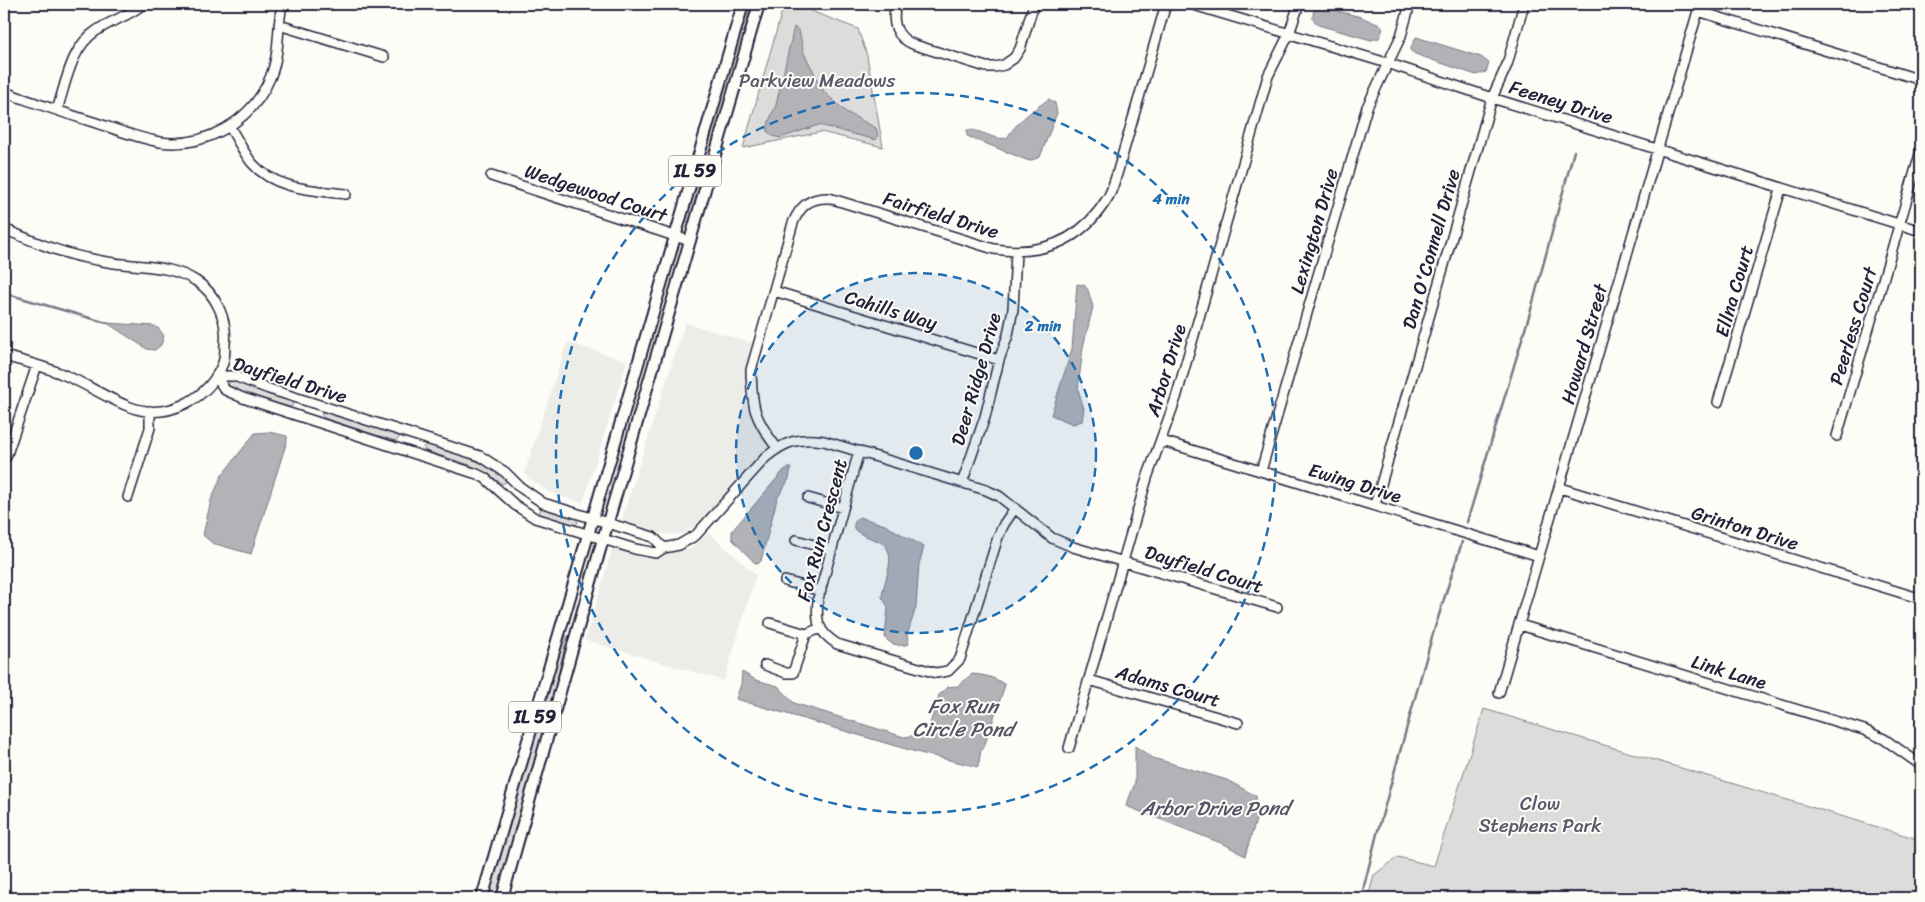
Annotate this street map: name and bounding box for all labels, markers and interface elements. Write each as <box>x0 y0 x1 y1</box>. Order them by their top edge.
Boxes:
park label: Parkview Meadows <box>739 64 895 97</box>
street label: Feeney Drive <box>1505 71 1617 134</box>
street label: Wedgewood Court <box>520 154 673 232</box>
road number: IL 59 <box>669 156 721 187</box>
street label: Lexington Drive <box>1280 164 1348 298</box>
street label: Dan O'Connell Drive <box>1392 165 1470 333</box>
street label: Fairfield Drive <box>879 182 1003 248</box>
text: 4 min <box>1151 186 1190 212</box>
street label: Ellna Court <box>1705 241 1763 341</box>
street label: Peerless Court <box>1819 262 1887 389</box>
street label: Howard Street <box>1551 279 1617 408</box>
street label: Cahills Way <box>841 280 941 340</box>
street label: Deer Ridge Drive <box>941 309 1011 449</box>
text: 2 min <box>1024 313 1062 339</box>
street label: Arbor Drive <box>1136 320 1196 421</box>
street label: Dayfield Drive <box>229 347 351 413</box>
centre of rings <box>907 444 925 462</box>
street label: Ewing Drive <box>1304 453 1406 513</box>
street label: Fox Run Crescent <box>787 455 857 605</box>
street label: Grinton Drive <box>1687 496 1803 560</box>
street label: Dayfield Court <box>1141 535 1267 603</box>
street label: Link Lane <box>1687 645 1771 699</box>
street label: Adams Court <box>1111 655 1224 717</box>
water label: Fox Run Circle Pond <box>913 689 1019 747</box>
road number: IL 59 <box>509 702 561 732</box>
park label: Clow Stephens Park <box>1479 787 1602 842</box>
water label: Arbor Drive Pond <box>1140 791 1295 826</box>

